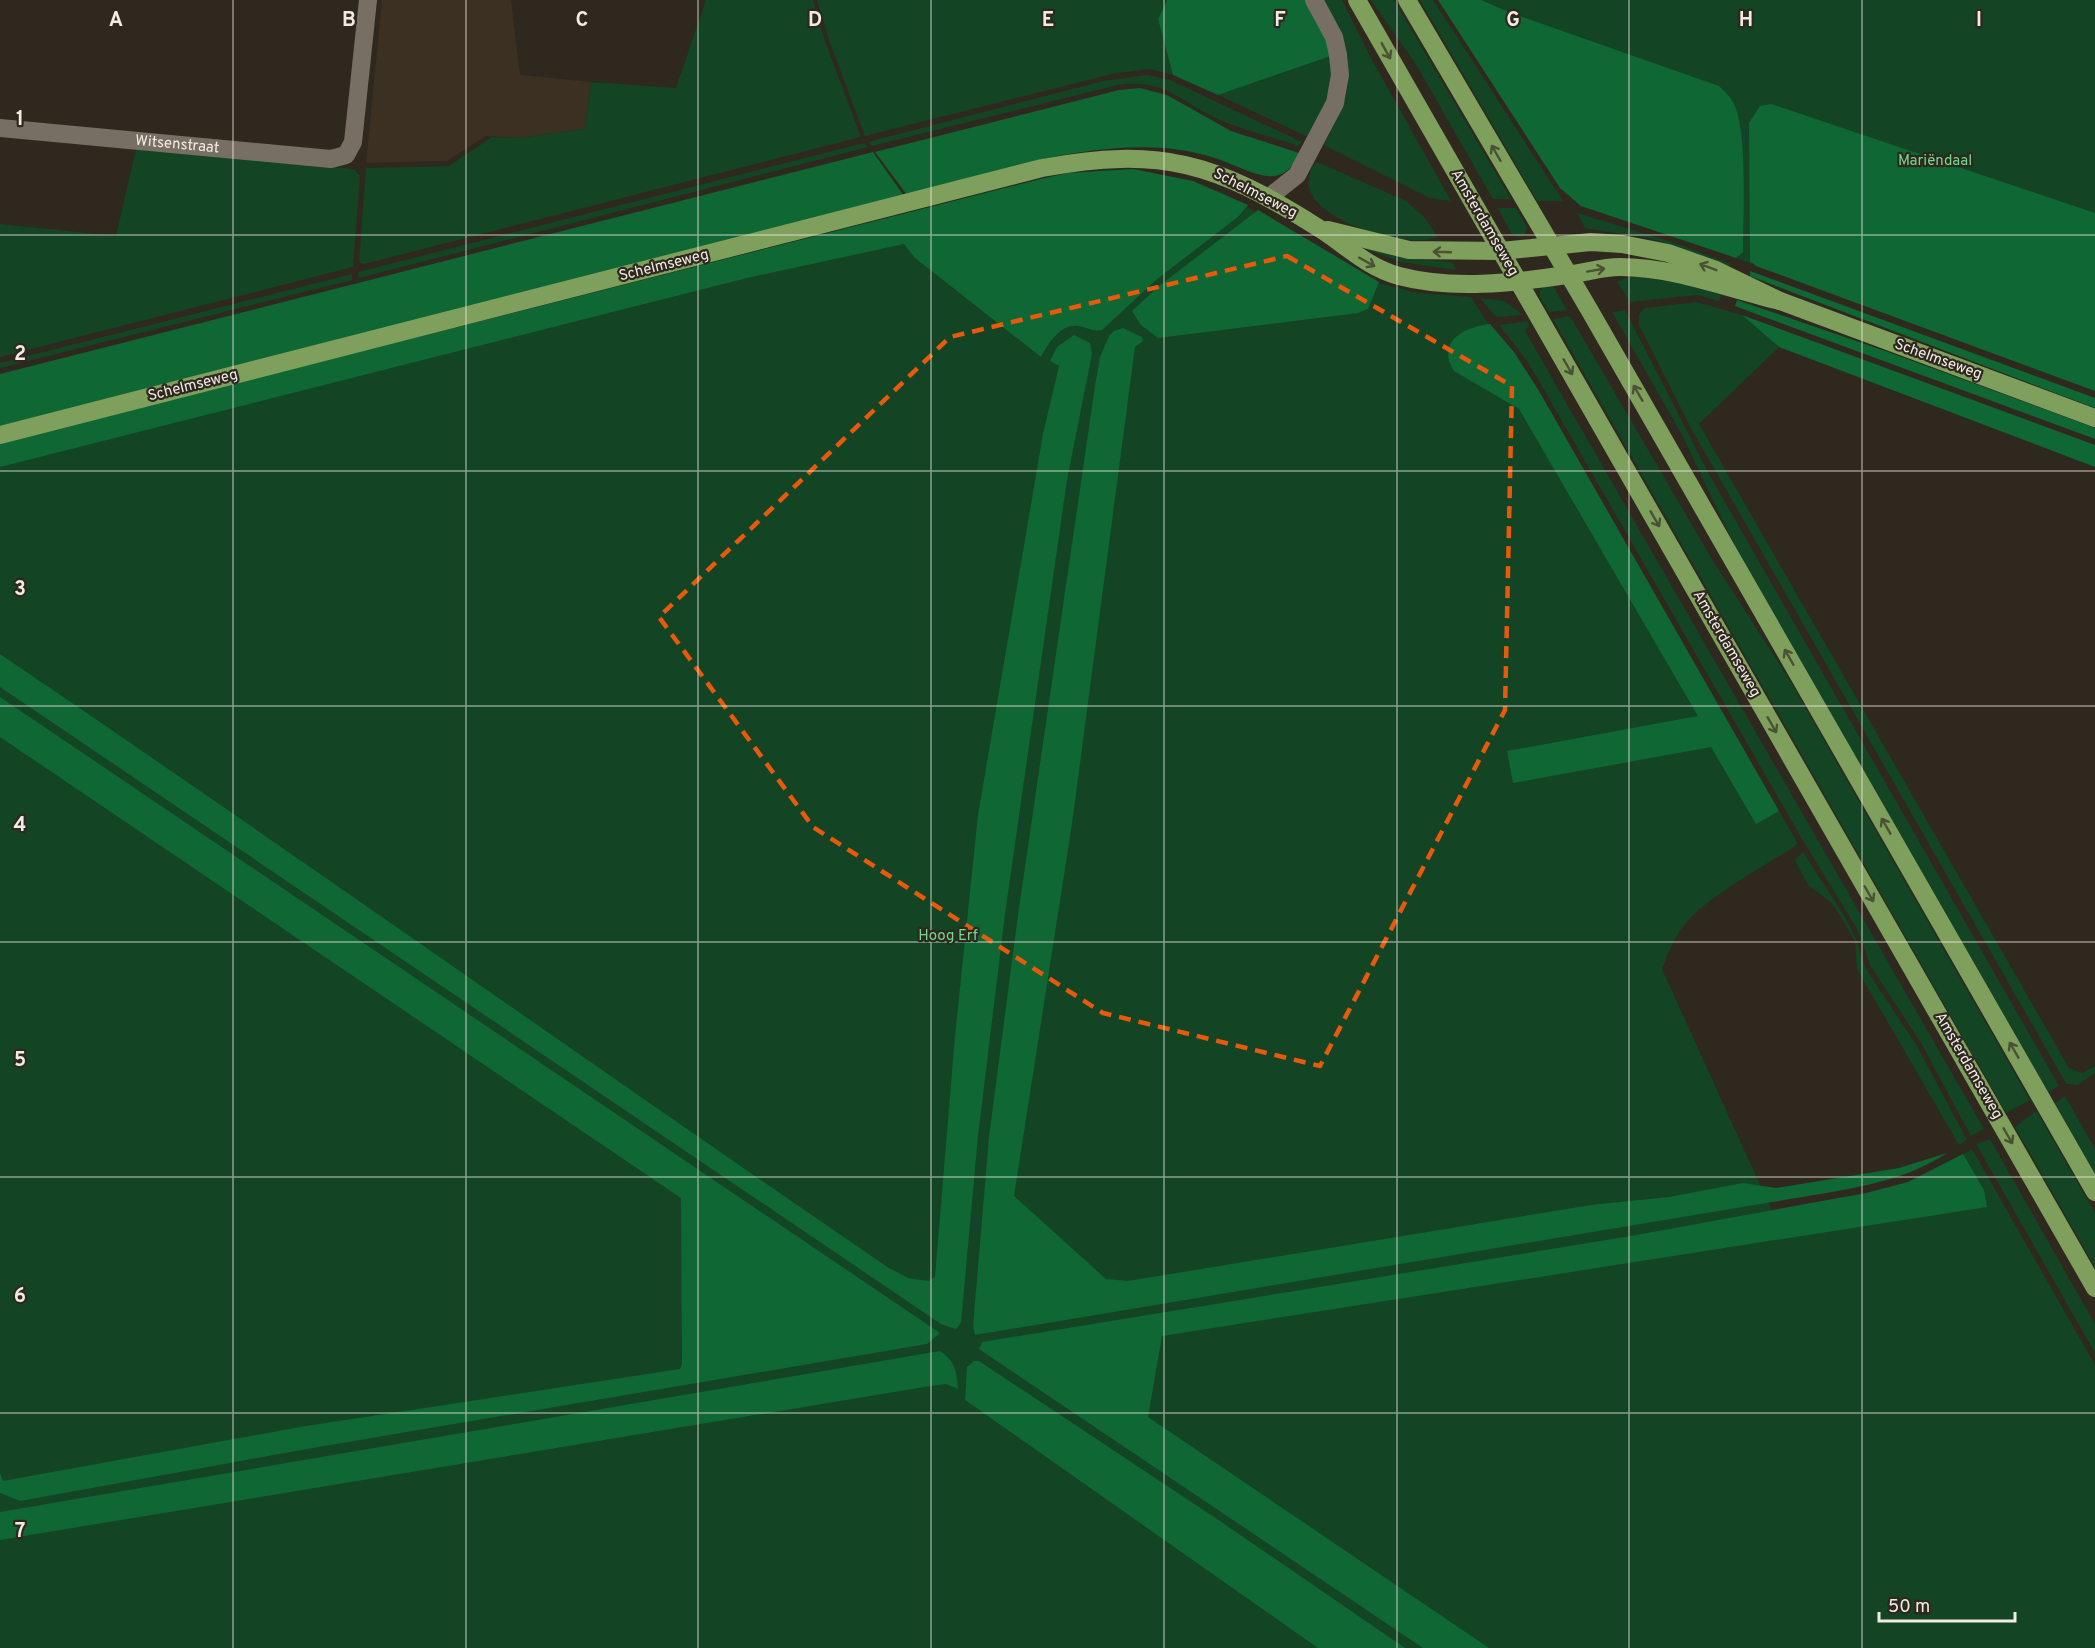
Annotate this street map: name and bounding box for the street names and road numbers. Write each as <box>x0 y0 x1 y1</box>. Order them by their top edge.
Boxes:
street label: Witsenstraat <box>134 131 220 158</box>
street label: Schelmseweg <box>1210 165 1300 223</box>
street label: Amsterdamseweg <box>1446 166 1522 280</box>
street label: Schelmseweg <box>617 246 711 286</box>
street label: Schelmseweg <box>1892 335 1984 385</box>
street label: Schelmseweg <box>146 366 240 406</box>
street label: Amsterdamseweg <box>1688 587 1764 701</box>
street label: Amsterdamseweg <box>1930 1009 2006 1123</box>

